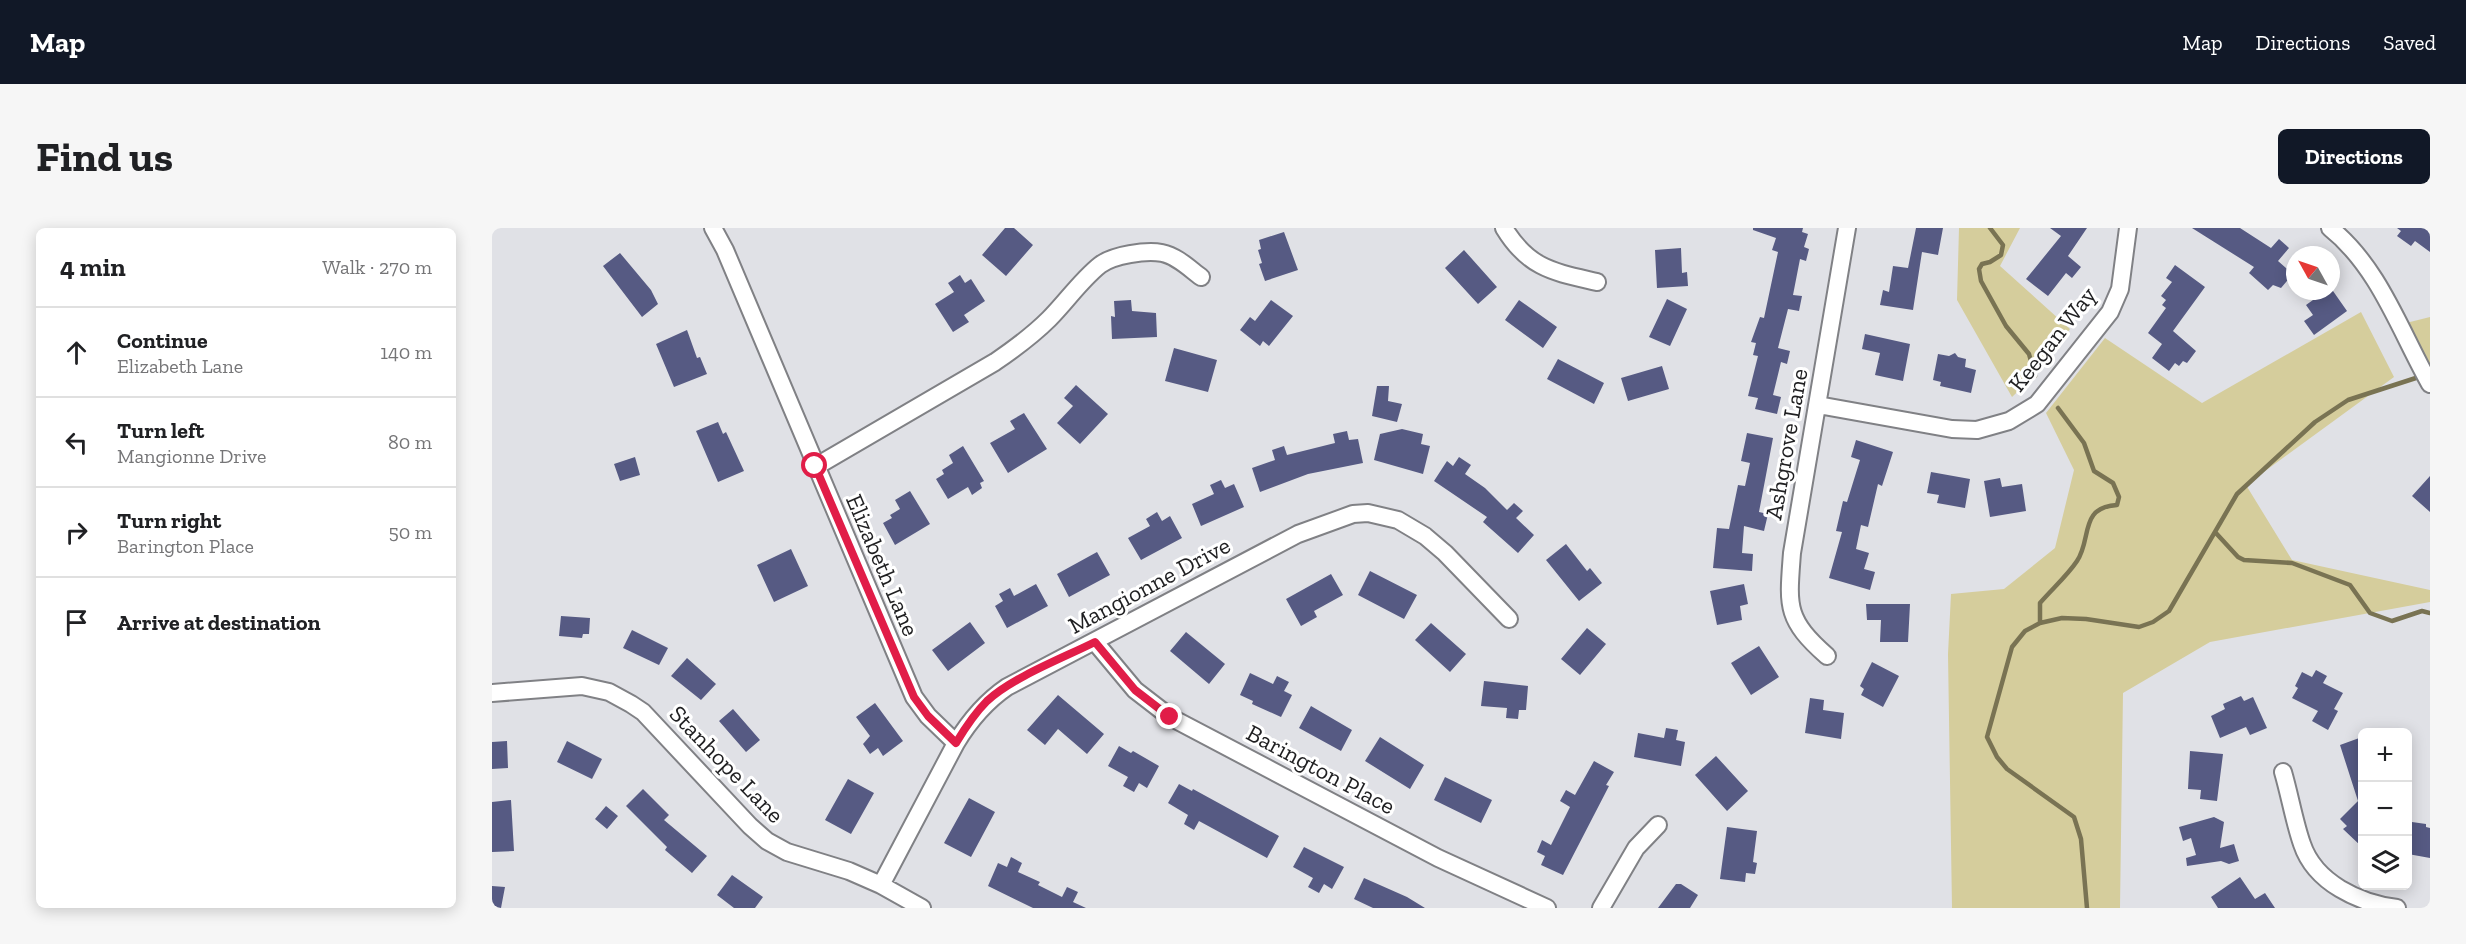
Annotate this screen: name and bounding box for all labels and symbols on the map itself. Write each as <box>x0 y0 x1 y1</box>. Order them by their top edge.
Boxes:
north arrow <box>2286 246 2340 300</box>
street label: Keegan Way <box>2002 280 2102 397</box>
street label: Ashgrove Lane <box>1758 366 1814 522</box>
route start <box>801 452 827 478</box>
street label: Elizabeth Lane <box>840 490 926 640</box>
street label: Mangionne Drive <box>1063 530 1235 640</box>
street label: Stanhope Lane <box>664 699 790 829</box>
route end <box>1156 703 1182 729</box>
street label: Barington Place <box>1242 718 1400 820</box>

